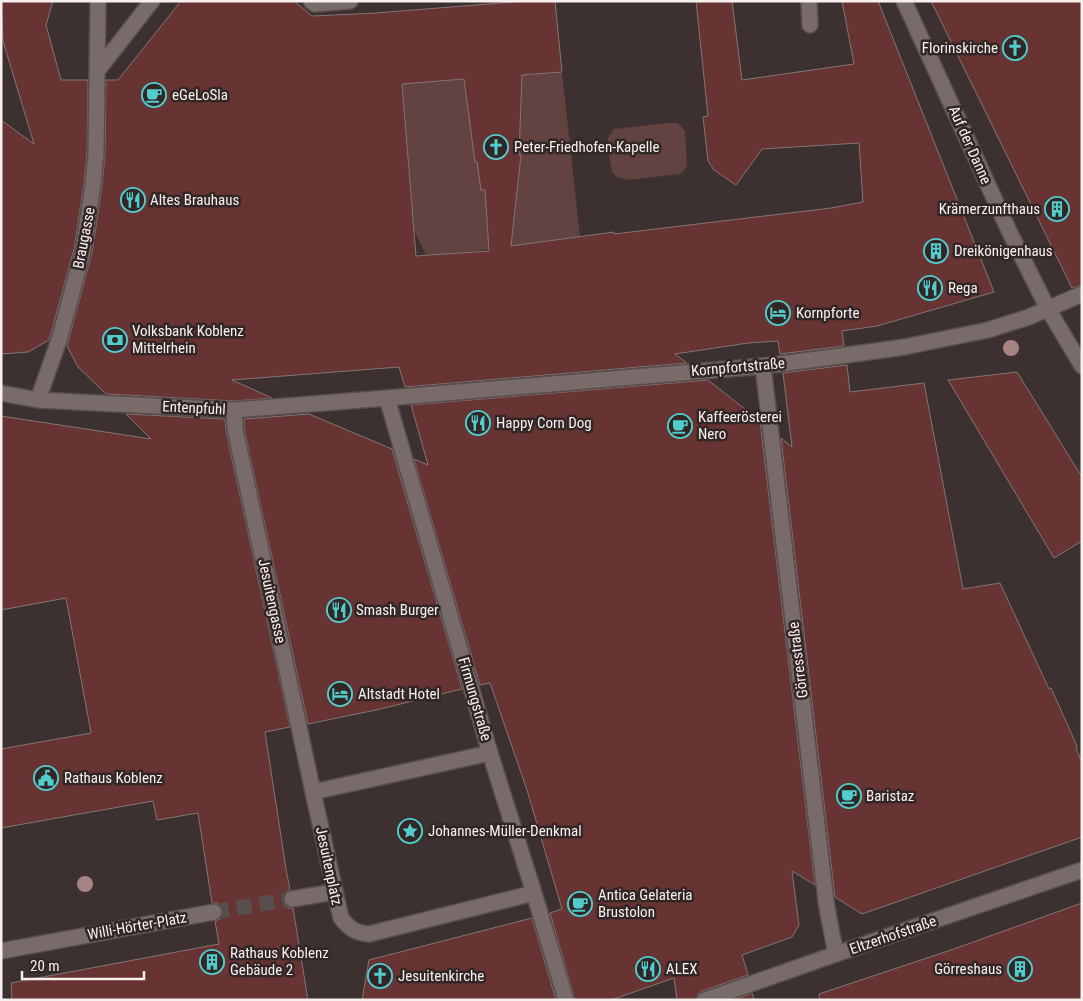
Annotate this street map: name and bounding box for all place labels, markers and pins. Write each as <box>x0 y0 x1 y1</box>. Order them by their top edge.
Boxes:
church icon: Florinskirche <box>1002 35 1028 61</box>
place label: Florinskirche <box>922 39 998 57</box>
cafe icon: eGeLoSla <box>141 82 167 108</box>
place label: eGeLoSla <box>172 86 228 104</box>
church icon: Peter-Friedhofen-Kapelle <box>483 134 509 160</box>
place label: Peter-Friedhofen-Kapelle <box>514 138 660 156</box>
restaurant icon: Altes Brauhaus <box>120 187 146 213</box>
place label: Altes Brauhaus <box>150 191 239 209</box>
building icon: Krämerzunfthaus <box>1044 196 1070 222</box>
place label: Krämerzunfthaus <box>939 200 1040 218</box>
building icon: Dreikönigenhaus <box>923 238 949 264</box>
place label: Dreikönigenhaus <box>954 242 1053 260</box>
restaurant icon: Rega <box>917 275 943 301</box>
place label: Rega <box>948 279 978 297</box>
hotel icon: Kornpforte <box>765 300 791 326</box>
place label: Kornpforte <box>796 304 859 322</box>
place label: Volksbank Koblenz Mittelrhein <box>132 322 244 357</box>
bank icon: Volksbank Koblenz Mittelrhein <box>102 327 128 353</box>
place label: Kaffeerösterei Nero <box>698 408 782 443</box>
restaurant icon: Happy Corn Dog <box>465 410 491 436</box>
cafe icon: Kaffeerösterei Nero <box>667 413 693 439</box>
place label: Happy Corn Dog <box>496 414 592 432</box>
restaurant icon: Smash Burger <box>326 597 352 623</box>
place label: Smash Burger <box>356 601 439 619</box>
hotel icon: Altstadt Hotel <box>327 681 353 707</box>
place label: Altstadt Hotel <box>358 685 440 703</box>
public building icon: Rathaus Koblenz <box>33 765 59 791</box>
place label: Rathaus Koblenz <box>64 769 163 787</box>
cafe icon: Baristaz <box>836 783 862 809</box>
place label: Baristaz <box>866 787 914 805</box>
place icon: Johannes-Müller-Denkmal <box>397 818 423 844</box>
place label: Johannes-Müller-Denkmal <box>428 822 582 840</box>
place label: Antica Gelateria Brustolon <box>598 886 693 921</box>
cafe icon: Antica Gelateria Brustolon <box>567 891 593 917</box>
place label: Rathaus Koblenz Gebäude 2 <box>230 944 329 979</box>
building icon: Rathaus Koblenz Gebäude 2 <box>199 949 225 975</box>
restaurant icon: ALEX <box>635 956 661 982</box>
building icon: Görreshaus <box>1007 956 1033 982</box>
place label: ALEX <box>666 960 698 978</box>
place label: Görreshaus <box>934 960 1002 978</box>
church icon: Jesuitenkirche <box>367 963 393 989</box>
place label: Jesuitenkirche <box>398 967 484 985</box>

